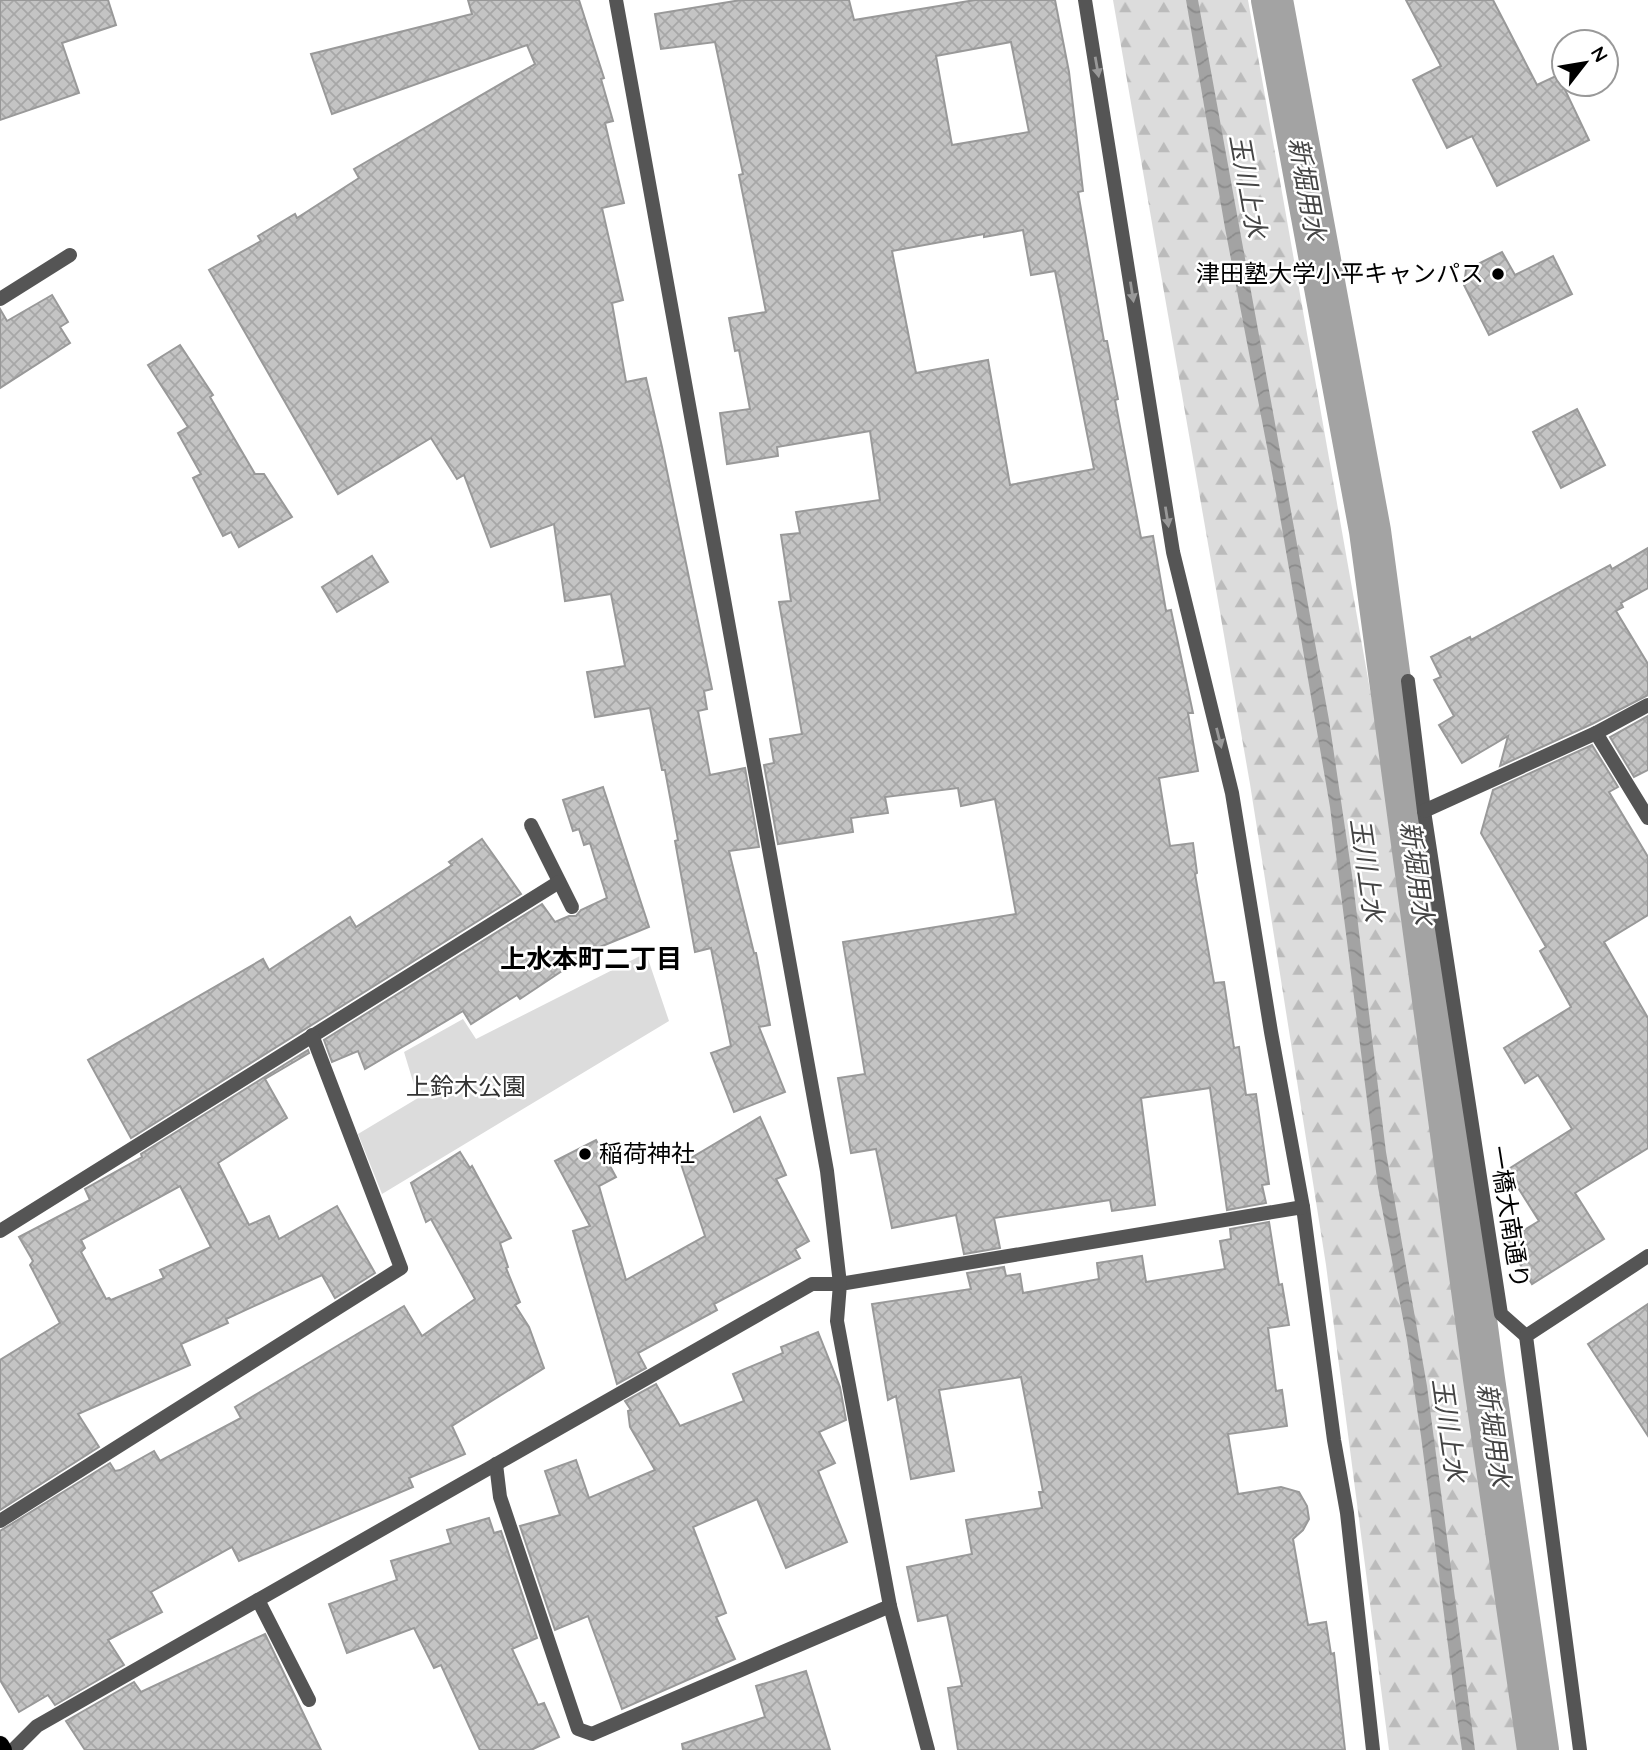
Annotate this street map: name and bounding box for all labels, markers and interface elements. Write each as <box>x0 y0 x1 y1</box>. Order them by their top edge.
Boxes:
north arrow <box>1550 28 1620 98</box>
text: N <box>1586 42 1613 66</box>
one-way arrow <box>1092 56 1103 78</box>
water label: 玉川上水 <box>1223 132 1274 243</box>
water label: 新堀用水 <box>1282 135 1333 246</box>
place label: 津田塾大学小平キャンパス <box>1196 258 1484 288</box>
marker: 津田塾大学小平キャンパス <box>1490 266 1506 282</box>
one-way arrow <box>1126 281 1137 303</box>
one-way arrow <box>1162 506 1173 528</box>
one-way arrow <box>1214 727 1225 749</box>
water label: 玉川上水 <box>1344 816 1391 927</box>
water label: 新堀用水 <box>1394 819 1441 930</box>
district label: 上水本町二丁目 <box>500 942 682 975</box>
park label: 上鈴木公園 <box>406 1071 526 1101</box>
place label: 稲荷神社 <box>599 1138 695 1168</box>
street label: 一橋大南通り <box>1484 1143 1536 1290</box>
marker: 稲荷神社 <box>577 1146 593 1162</box>
water label: 玉川上水 <box>1426 1376 1473 1487</box>
water label: 新堀用水 <box>1471 1381 1518 1492</box>

